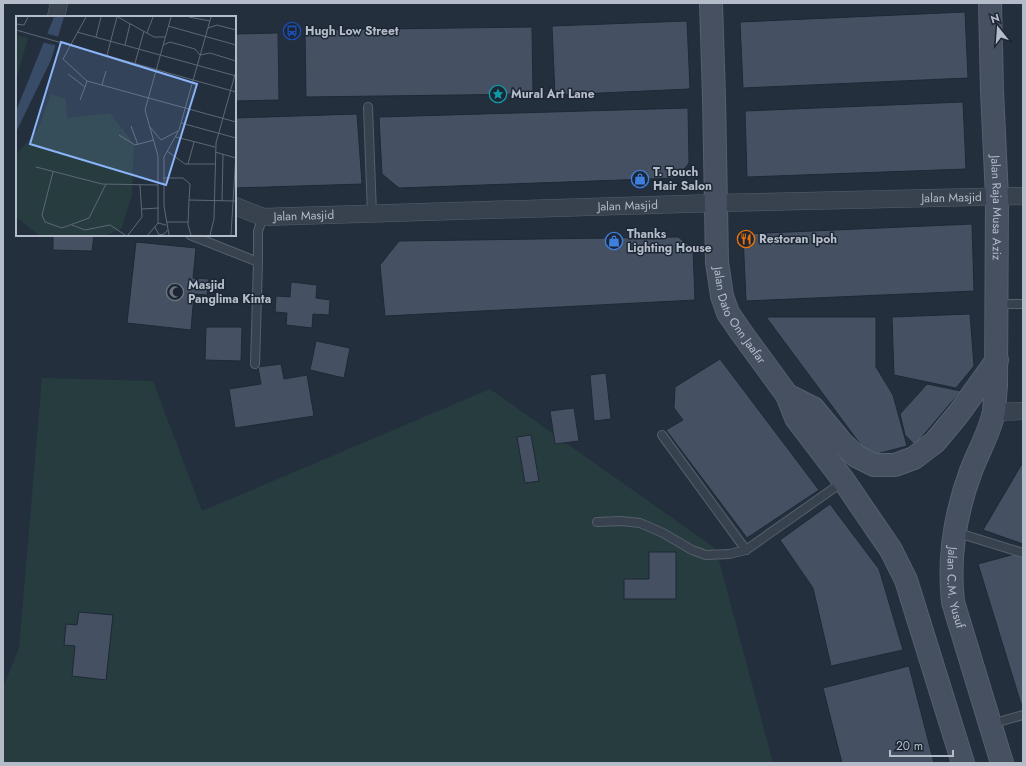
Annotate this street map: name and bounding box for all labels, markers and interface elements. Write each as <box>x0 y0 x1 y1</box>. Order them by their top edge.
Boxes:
north arrow <box>978 8 1018 48</box>
text: N <box>989 10 1002 27</box>
inset map <box>16 16 236 236</box>
bus stop icon: Hugh Low Street <box>282 21 302 41</box>
place label: Hugh Low Street <box>305 22 399 40</box>
place icon: Mural Art Lane <box>488 84 508 104</box>
place label: Mural Art Lane <box>511 85 595 103</box>
street label: Jalan Raja Musa Aziz <box>986 153 1006 261</box>
place label: T. Touch Hair Salon <box>653 163 712 195</box>
shop icon: T. Touch Hair Salon <box>630 169 650 189</box>
street label: Jalan Masjid <box>919 188 982 207</box>
street label: Jalan Masjid <box>595 196 658 216</box>
street label: Jalan Masjid <box>271 206 334 226</box>
place label: Thanks Lighting House <box>627 225 712 257</box>
restaurant icon: Restoran Ipoh <box>736 229 756 249</box>
place label: Restoran Ipoh <box>759 230 837 248</box>
shop icon: Thanks Lighting House <box>604 231 624 251</box>
street label: Jalan Dato Onn Jaafar <box>709 264 771 368</box>
place label: Masjid Panglima Kinta <box>188 276 271 308</box>
mosque icon: Masjid Panglima Kinta <box>165 282 185 302</box>
street label: Jalan C.M. Yusuf <box>942 544 970 631</box>
scale bar <box>890 732 953 758</box>
text: 20 m <box>896 737 923 755</box>

